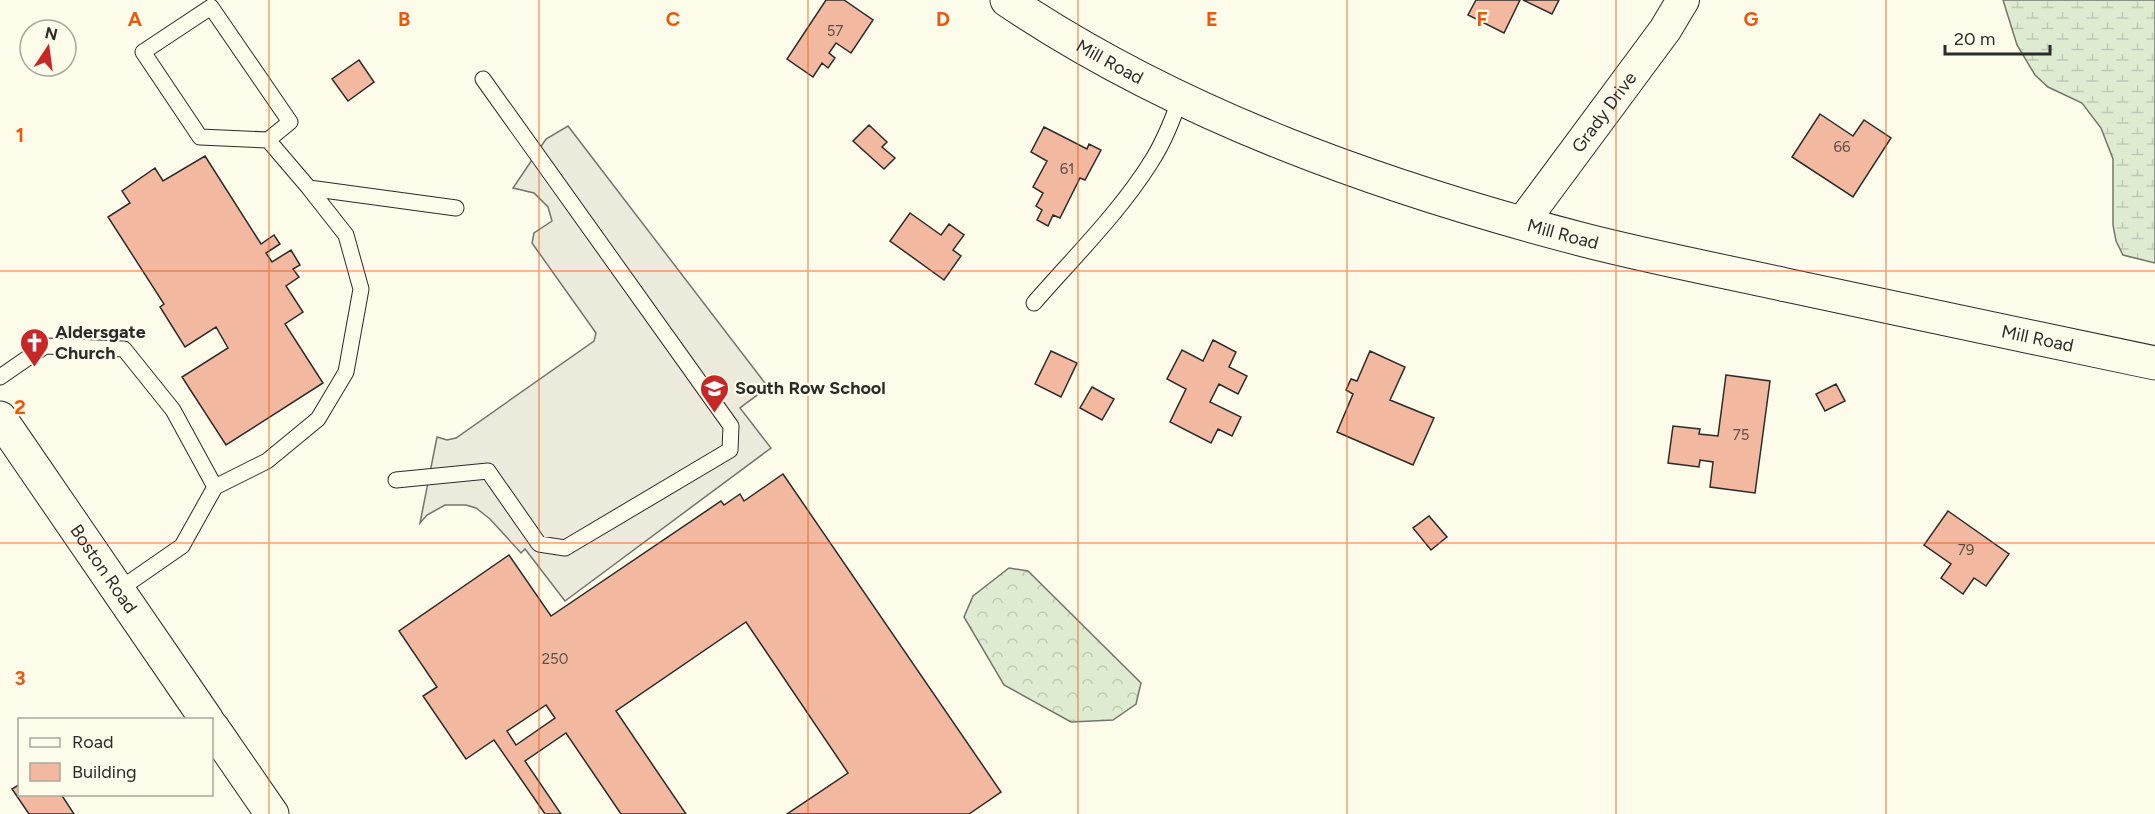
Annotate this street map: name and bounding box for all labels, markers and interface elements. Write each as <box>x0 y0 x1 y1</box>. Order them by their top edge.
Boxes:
text: A <box>128 7 143 31</box>
text: B <box>398 7 410 31</box>
text: C <box>666 7 680 31</box>
text: D <box>936 7 950 31</box>
text: E <box>1206 7 1218 31</box>
text: F <box>1476 7 1488 31</box>
text: G <box>1744 7 1759 31</box>
north arrow <box>18 18 78 78</box>
scale bar <box>1945 18 2050 56</box>
house number: 57 <box>827 22 843 40</box>
text: N <box>43 23 59 45</box>
text: 20 m <box>1954 28 1995 50</box>
street label: Mill Road <box>1072 35 1147 89</box>
street label: Grady Drive <box>1567 67 1641 157</box>
text: 1 <box>16 123 24 147</box>
house number: 66 <box>1834 138 1851 156</box>
house number: 61 <box>1060 160 1074 178</box>
street label: Mill Road <box>1525 214 1601 254</box>
street label: Mill Road <box>1999 320 2076 357</box>
place label: Aldersgate Church <box>55 321 146 364</box>
church icon: Aldersgate Church <box>18 326 50 368</box>
school or university icon: South Row School <box>698 372 730 414</box>
place label: South Row School <box>735 377 886 399</box>
text: 2 <box>14 395 26 419</box>
house number: 75 <box>1733 426 1749 444</box>
street label: Boston Road <box>65 520 142 618</box>
house number: 79 <box>1958 541 1974 559</box>
house number: 250 <box>542 650 568 668</box>
text: 3 <box>14 666 26 690</box>
legend <box>18 718 213 796</box>
text: Road <box>72 731 113 753</box>
text: Building <box>72 761 137 783</box>

